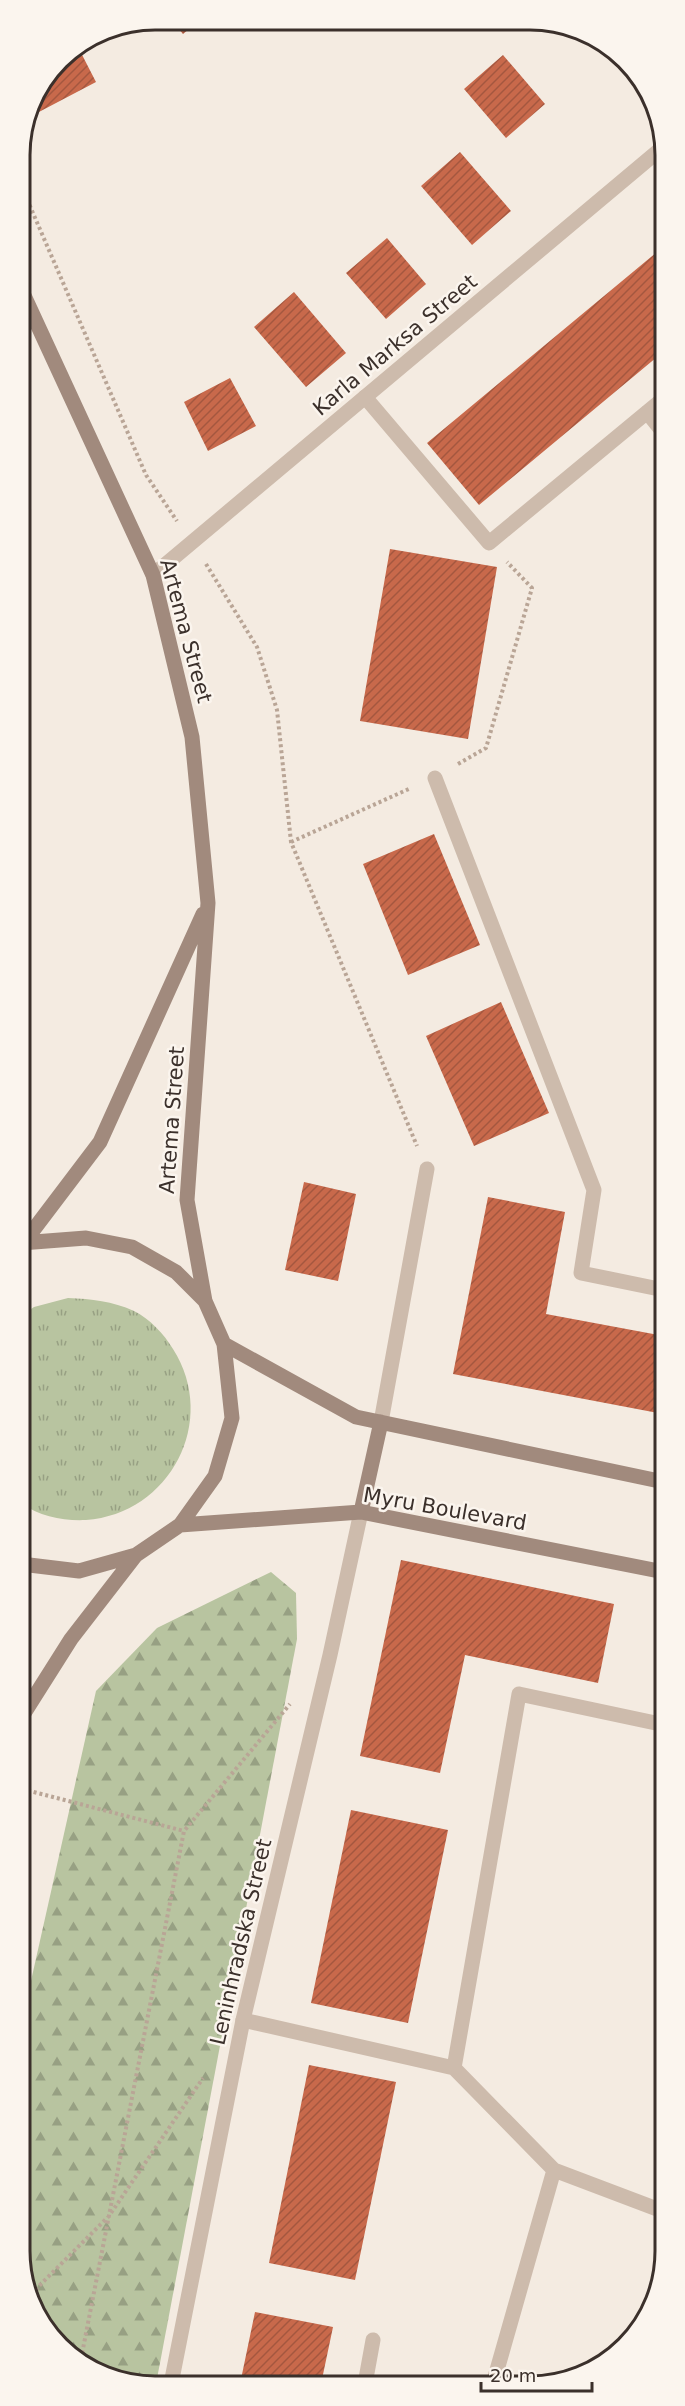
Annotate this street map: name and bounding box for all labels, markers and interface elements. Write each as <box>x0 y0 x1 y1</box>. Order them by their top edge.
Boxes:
street label: Karla Marksa Street <box>308 269 482 421</box>
street label: Artema Street <box>155 556 217 706</box>
street label: Artema Street <box>155 1045 189 1195</box>
street label: Myru Boulevard <box>361 1483 529 1535</box>
street label: Leninhradska Street <box>206 1837 276 2047</box>
scale bar <box>481 2355 592 2393</box>
text: 20 m <box>490 2365 536 2386</box>

